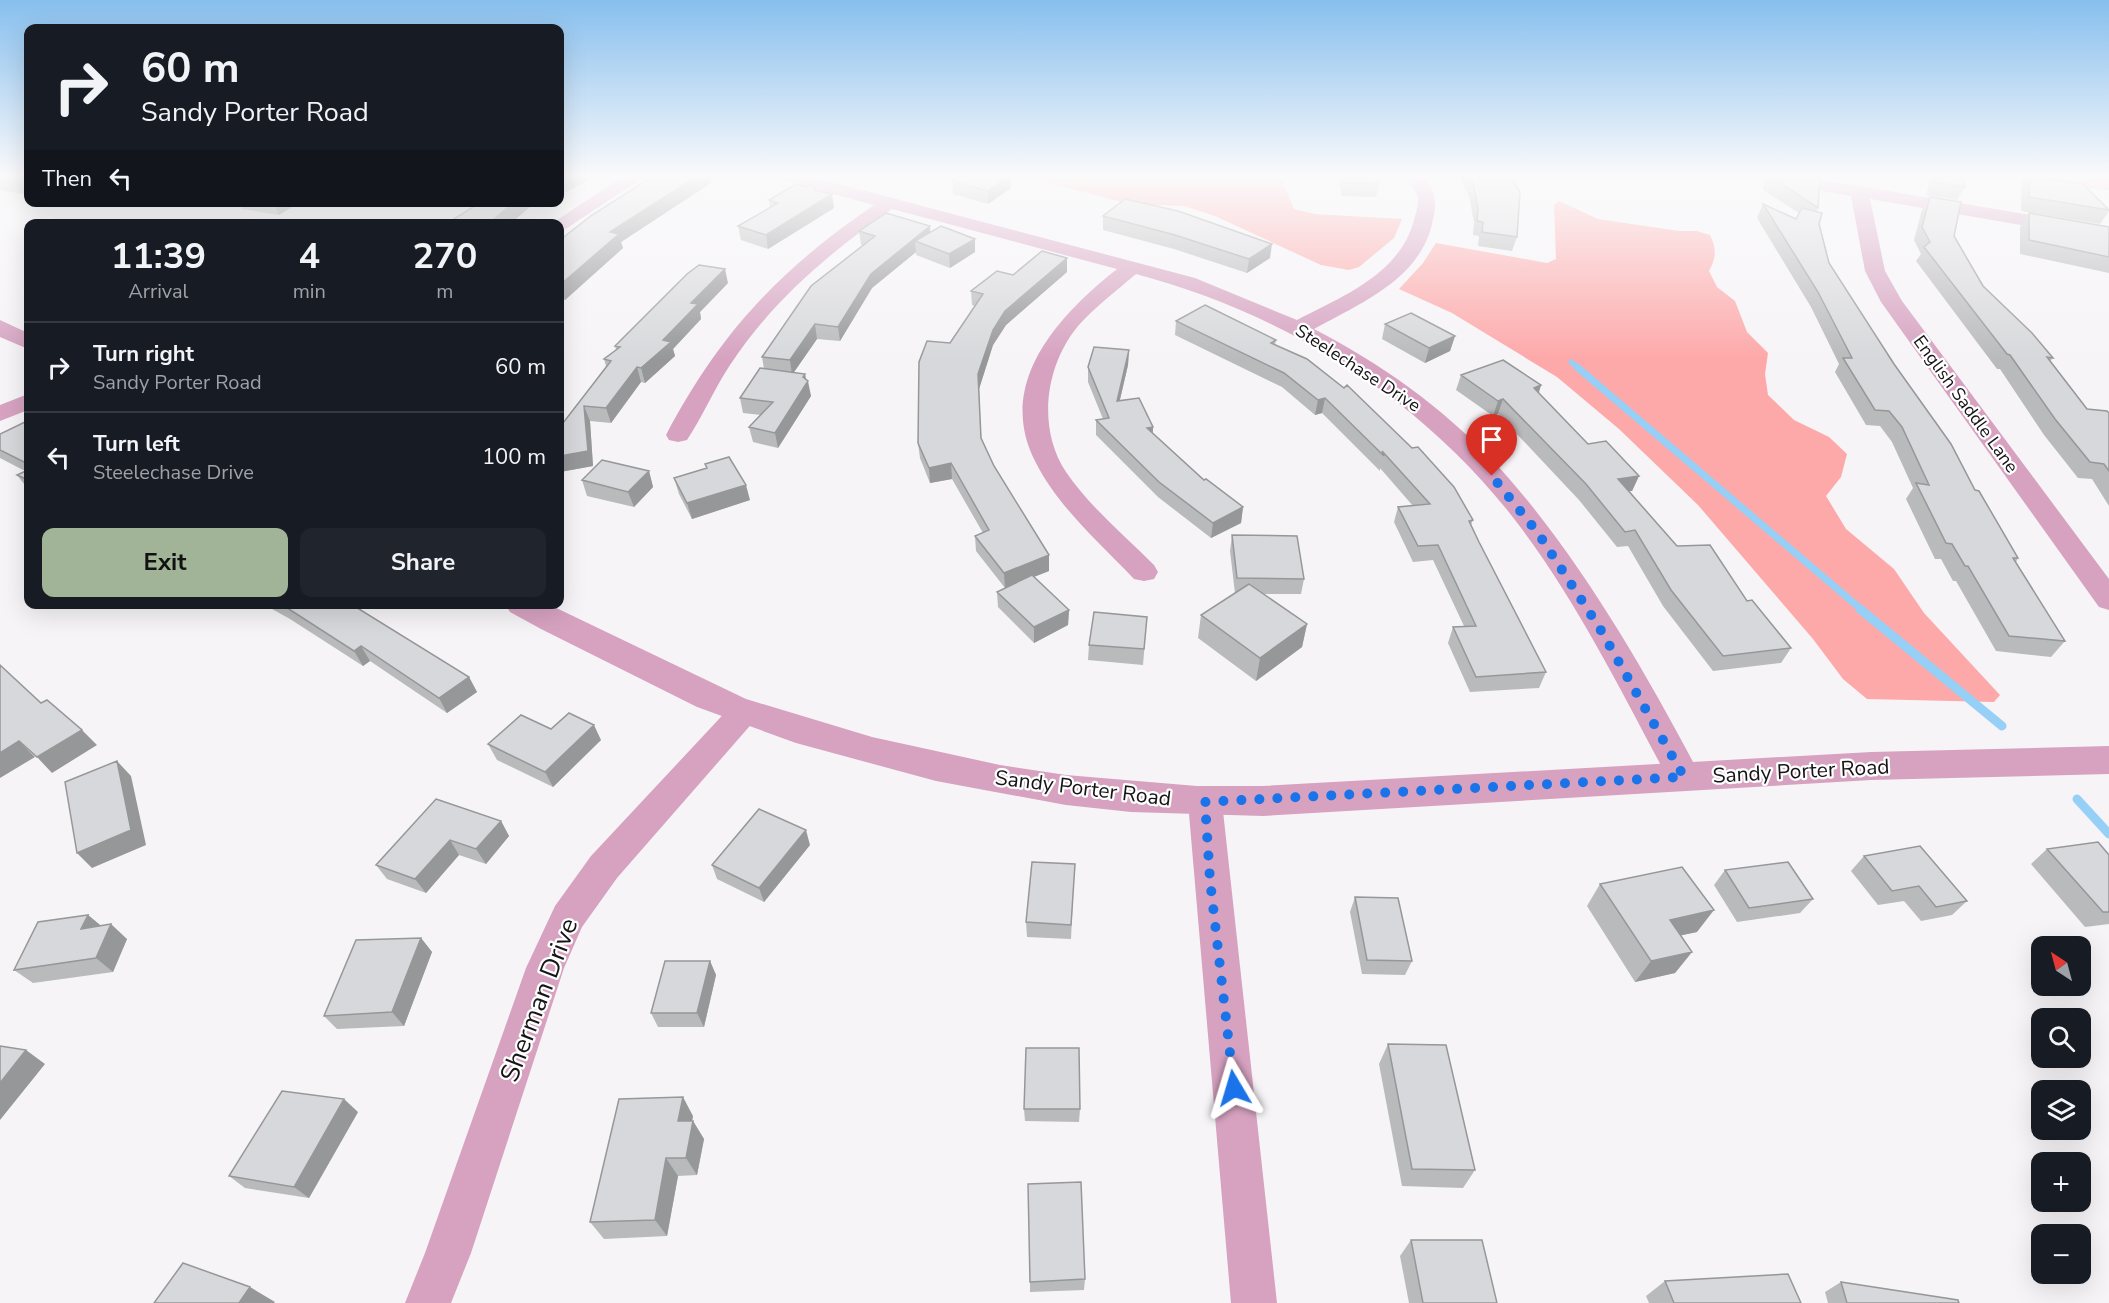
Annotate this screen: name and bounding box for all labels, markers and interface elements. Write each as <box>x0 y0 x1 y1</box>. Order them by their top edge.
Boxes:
text: 60 m <box>141 40 240 97</box>
icon: right <box>42 48 120 126</box>
text: Sandy Porter Road <box>141 94 369 131</box>
icon: left <box>104 162 137 195</box>
text: Then <box>42 164 92 194</box>
text: 11:39 <box>111 232 206 281</box>
text: 4 <box>298 232 320 281</box>
text: 270 <box>412 232 477 281</box>
text: Arrival <box>128 278 188 305</box>
text: min <box>293 278 326 305</box>
text: m <box>436 278 453 305</box>
street label: Steelechase Drive <box>1291 318 1425 418</box>
street label: English Saddle Lane <box>1908 330 2024 478</box>
text: Turn right <box>93 339 194 369</box>
icon: right <box>42 351 75 384</box>
text: 60 m <box>495 352 546 382</box>
text: Sandy Porter Road <box>93 369 262 396</box>
pin <box>1466 414 1517 476</box>
icon: arrive <box>1475 423 1508 456</box>
text: Turn left <box>93 429 180 459</box>
icon: left <box>42 441 75 474</box>
text: 100 m <box>482 442 546 472</box>
text: Steelechase Drive <box>93 459 254 486</box>
button: Exit <box>42 528 288 597</box>
button: Share <box>300 528 546 597</box>
street label: Sandy Porter Road <box>1712 752 1890 790</box>
street label: Sandy Porter Road <box>993 763 1173 813</box>
street label: Sherman Drive <box>492 913 586 1087</box>
north arrow <box>2031 936 2091 996</box>
map controls <box>2031 936 2091 1284</box>
button: search <box>2031 1008 2091 1068</box>
position arrow <box>1202 1056 1266 1120</box>
button: layers <box>2031 1080 2091 1140</box>
button: + <box>2031 1152 2091 1212</box>
button: − <box>2031 1224 2091 1284</box>

